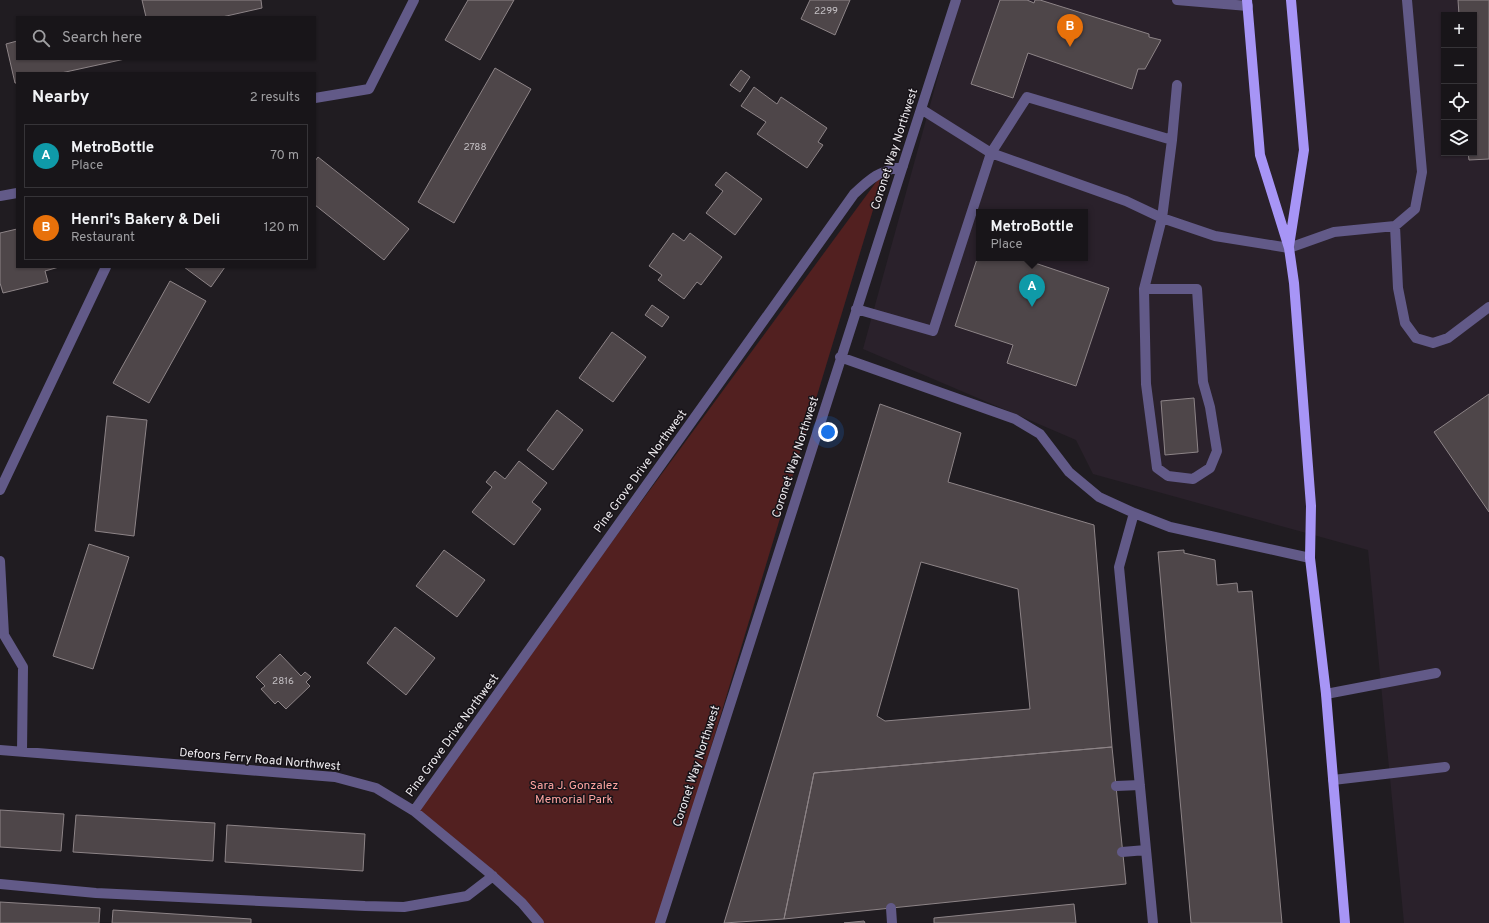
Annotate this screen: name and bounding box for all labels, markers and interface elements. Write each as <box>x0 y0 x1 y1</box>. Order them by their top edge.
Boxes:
house number: 2299 <box>814 5 838 18</box>
map controls <box>1441 12 1477 156</box>
button: + <box>1441 12 1477 48</box>
pin: B <box>1057 14 1083 47</box>
search box <box>16 16 316 60</box>
icon: search <box>30 27 52 49</box>
text: Search here <box>62 29 142 48</box>
button: − <box>1441 48 1477 84</box>
button: locate <box>1441 84 1477 120</box>
text: Nearby <box>32 87 89 109</box>
street label: Coronet Way Northwest <box>868 87 922 212</box>
text: 2 results <box>250 90 300 106</box>
button: layers <box>1441 120 1477 156</box>
text: MetroBottle <box>71 139 154 158</box>
house number: 2788 <box>463 141 487 154</box>
text: A <box>41 148 51 164</box>
text: 70 m <box>270 148 299 164</box>
text: Place <box>71 158 103 174</box>
popup <box>976 209 1088 261</box>
text: Henri's Bakery & Deli <box>71 211 220 230</box>
text: MetroBottle <box>990 218 1074 237</box>
text: B <box>42 220 50 236</box>
text: 120 m <box>264 220 299 236</box>
text: Restaurant <box>71 230 135 246</box>
text: Place <box>990 237 1023 253</box>
pin: A <box>1019 274 1045 307</box>
street label: Coronet Way Northwest <box>769 395 823 520</box>
street label: Pine Grove Drive Northwest <box>591 407 691 536</box>
your location <box>818 422 838 442</box>
street label: Pine Grove Drive Northwest <box>403 671 503 800</box>
house number: 2816 <box>272 675 294 688</box>
street label: Coronet Way Northwest <box>670 704 724 829</box>
street label: Defoors Ferry Road Northwest <box>179 745 341 775</box>
park label: Sara J. Gonzalez Memorial Park <box>530 778 618 808</box>

